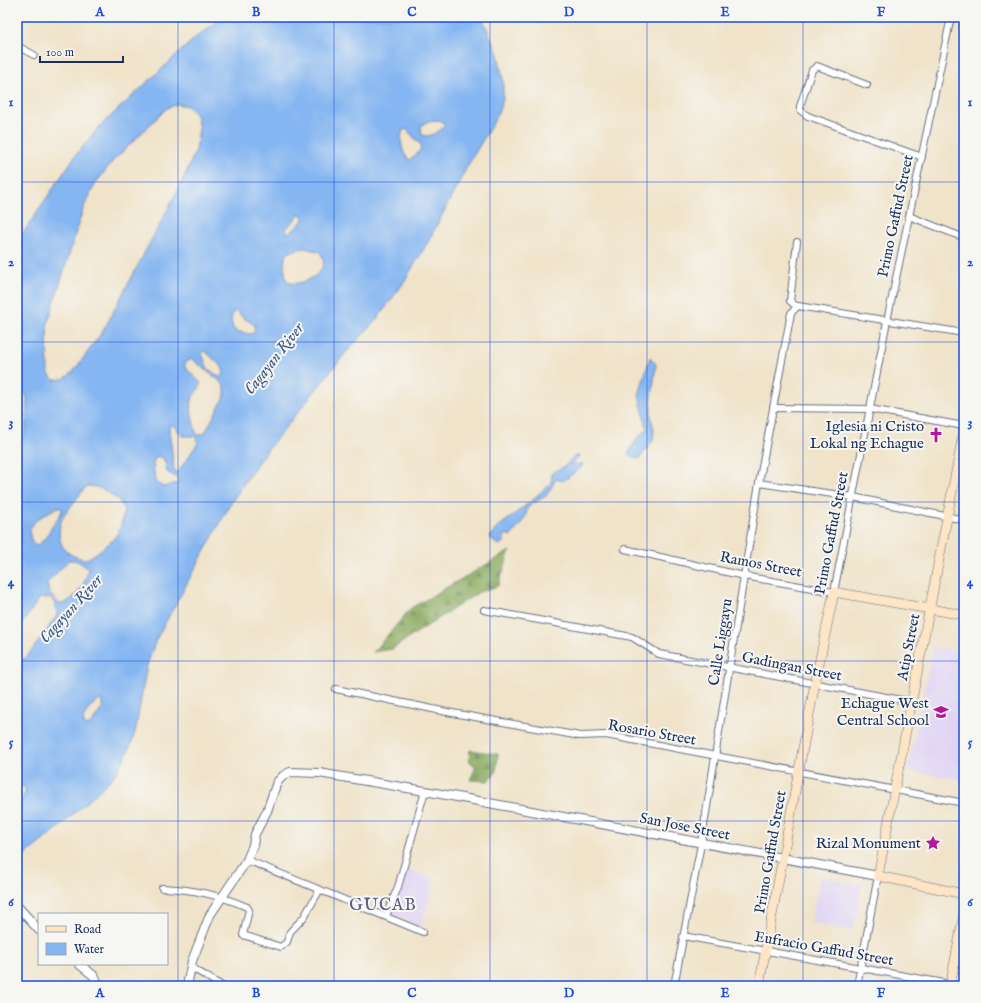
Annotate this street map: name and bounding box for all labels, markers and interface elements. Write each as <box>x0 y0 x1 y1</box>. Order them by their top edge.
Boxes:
text: A <box>95 4 106 21</box>
text: B <box>252 4 261 21</box>
text: C <box>407 4 417 21</box>
text: D <box>564 4 575 21</box>
text: E <box>720 4 730 21</box>
text: F <box>877 4 886 21</box>
scale bar <box>40 38 123 64</box>
text: 100 m <box>46 45 74 60</box>
text: 1 <box>9 94 14 111</box>
text: 1 <box>968 94 973 111</box>
street label: Primo Gaffud Street <box>873 153 918 279</box>
text: 2 <box>8 254 14 271</box>
text: 2 <box>967 254 973 271</box>
water label: Cagayan River <box>240 318 310 399</box>
text: 3 <box>9 414 14 431</box>
text: 3 <box>968 414 973 431</box>
place label: Iglesia ni Cristo Lokal ng Echague <box>810 417 924 453</box>
church icon: Iglesia ni Cristo Lokal ng Echague <box>927 426 945 444</box>
street label: Primo Gaffud Street <box>810 470 853 596</box>
street label: Ramos Street <box>718 547 804 582</box>
water label: Cagayan River <box>35 570 109 648</box>
text: 4 <box>8 574 15 591</box>
text: 4 <box>967 574 974 591</box>
street label: Calle Liggayu <box>704 597 737 687</box>
street label: Atip Street <box>892 612 924 683</box>
street label: Gadingan Street <box>740 647 844 686</box>
place label: Echague West Central School <box>837 694 930 730</box>
school or university icon: Echague West Central School <box>932 703 950 721</box>
street label: Rosario Street <box>606 715 698 750</box>
text: 5 <box>9 734 14 751</box>
text: 5 <box>968 734 973 751</box>
street label: Primo Gaffud Street <box>750 789 791 915</box>
street label: San Jose Street <box>638 808 732 845</box>
place label: Rizal Monument <box>816 834 921 853</box>
place icon: Rizal Monument <box>924 834 942 852</box>
text: 6 <box>8 894 14 911</box>
text: 6 <box>967 894 973 911</box>
district label: GUCAB <box>349 895 417 916</box>
legend <box>38 913 168 965</box>
text: Road <box>74 922 102 937</box>
street label: Eufracio Gaffud Street <box>753 927 895 970</box>
text: Water <box>74 942 105 957</box>
text: A <box>95 985 106 1002</box>
text: B <box>252 985 261 1002</box>
text: C <box>407 985 417 1002</box>
text: D <box>564 985 575 1002</box>
text: E <box>720 985 730 1002</box>
text: F <box>877 985 886 1002</box>

